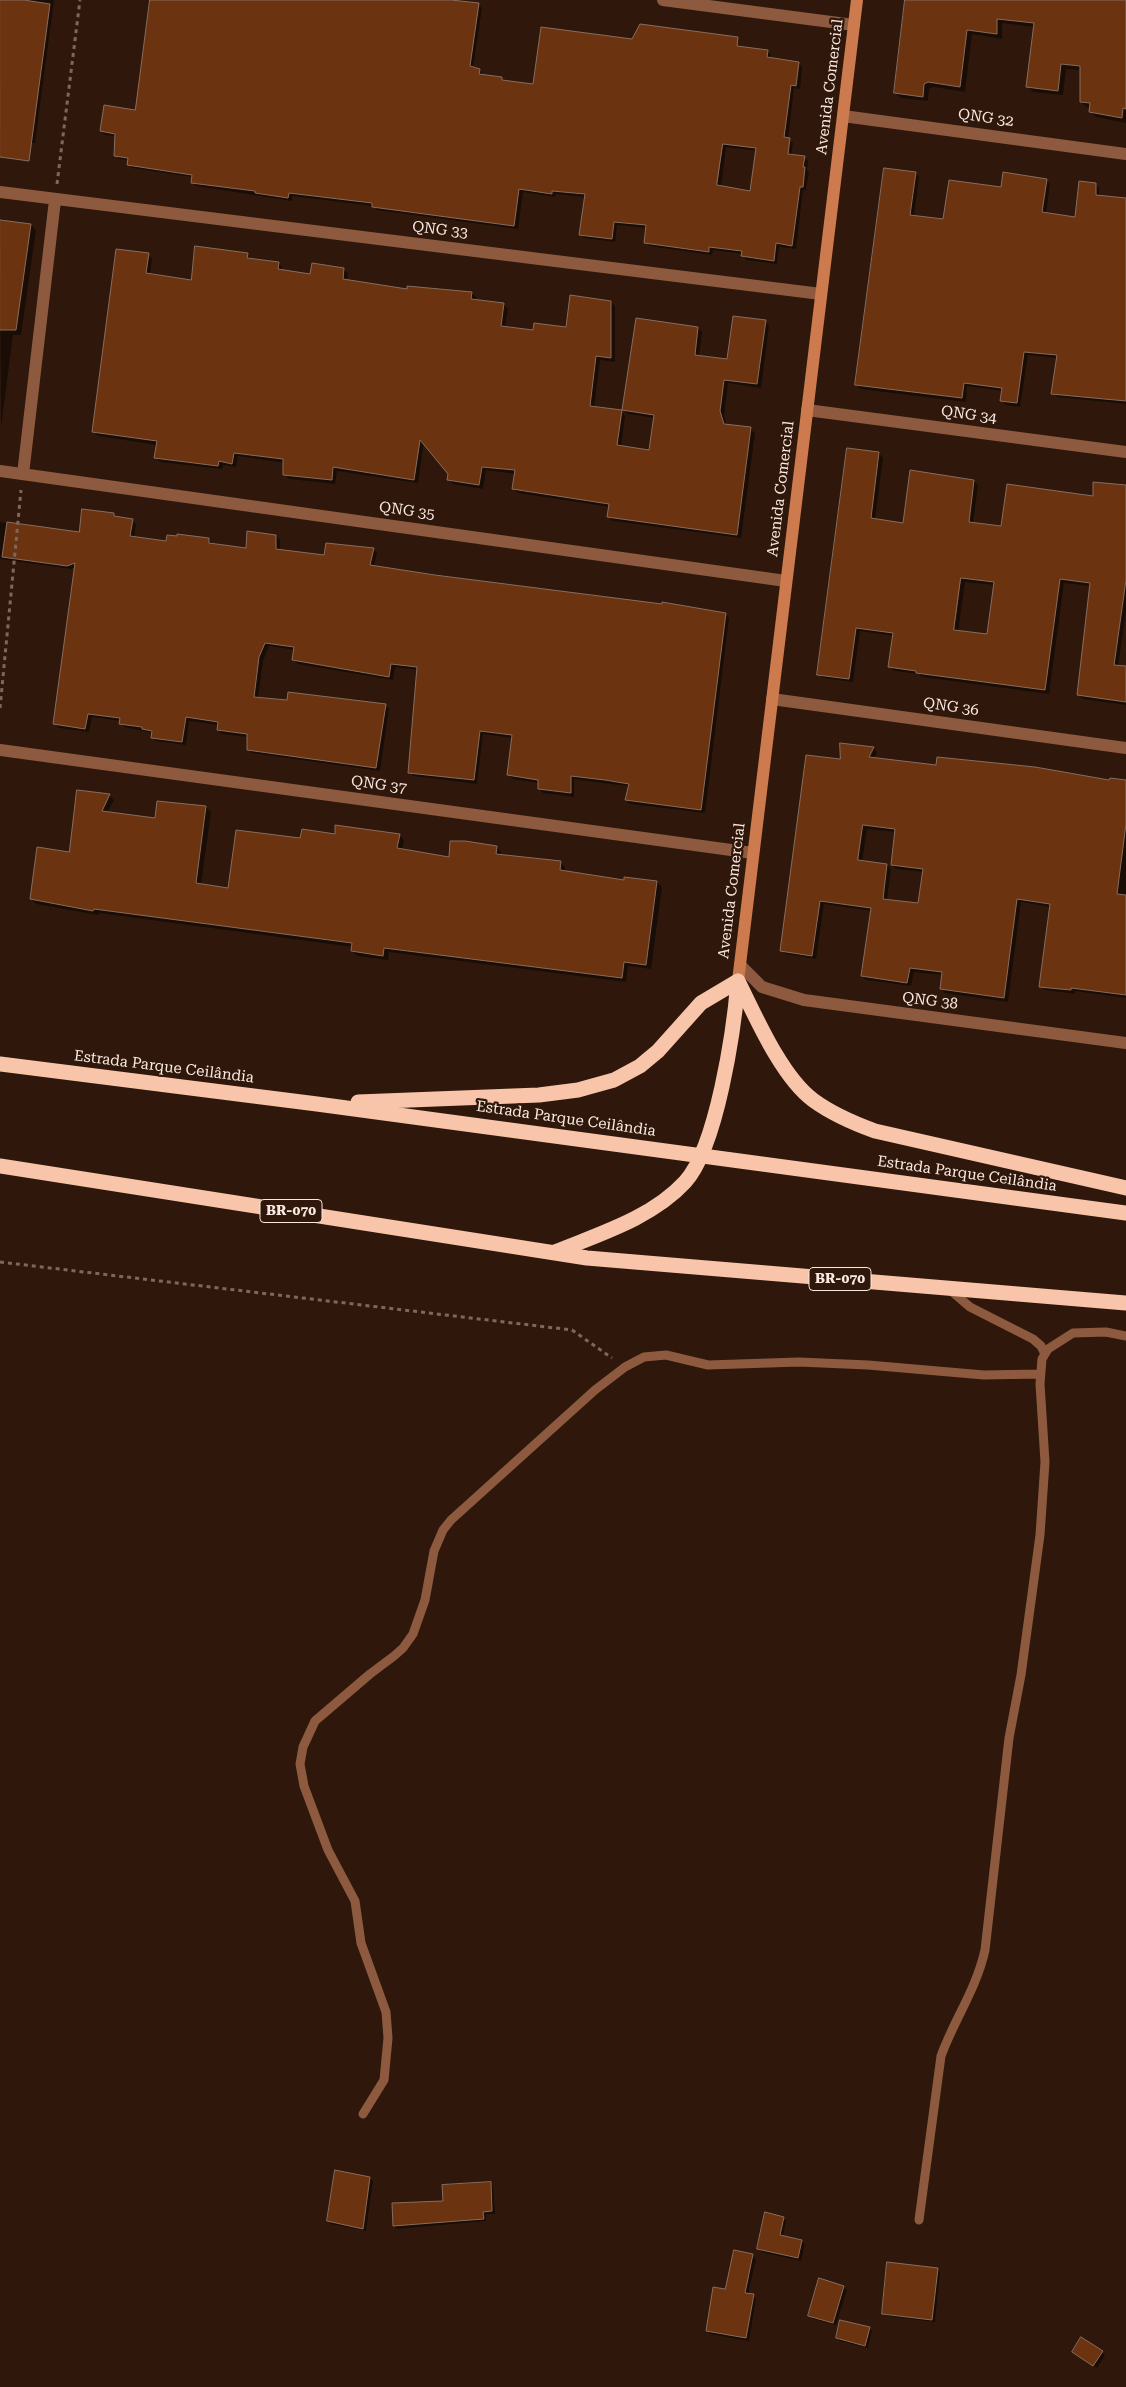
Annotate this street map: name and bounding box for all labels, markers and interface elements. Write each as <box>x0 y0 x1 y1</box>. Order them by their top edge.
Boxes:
street label: Avenida Comercial <box>813 18 847 156</box>
street label: QNG 32 <box>957 105 1015 131</box>
street label: QNG 33 <box>411 218 469 242</box>
street label: QNG 34 <box>940 402 998 428</box>
street label: Avenida Comercial <box>764 420 798 558</box>
street label: QNG 35 <box>378 498 436 524</box>
street label: QNG 36 <box>922 694 980 720</box>
street label: QNG 37 <box>350 772 408 798</box>
street label: Avenida Comercial <box>715 822 749 960</box>
street label: QNG 38 <box>901 989 959 1013</box>
street label: Estrada Parque Ceilândia <box>73 1047 255 1087</box>
street label: Estrada Parque Ceilândia <box>475 1097 657 1141</box>
street label: Estrada Parque Ceilândia <box>876 1152 1058 1196</box>
road number: BR-070 <box>260 1200 322 1222</box>
road number: BR-070 <box>809 1268 871 1290</box>

